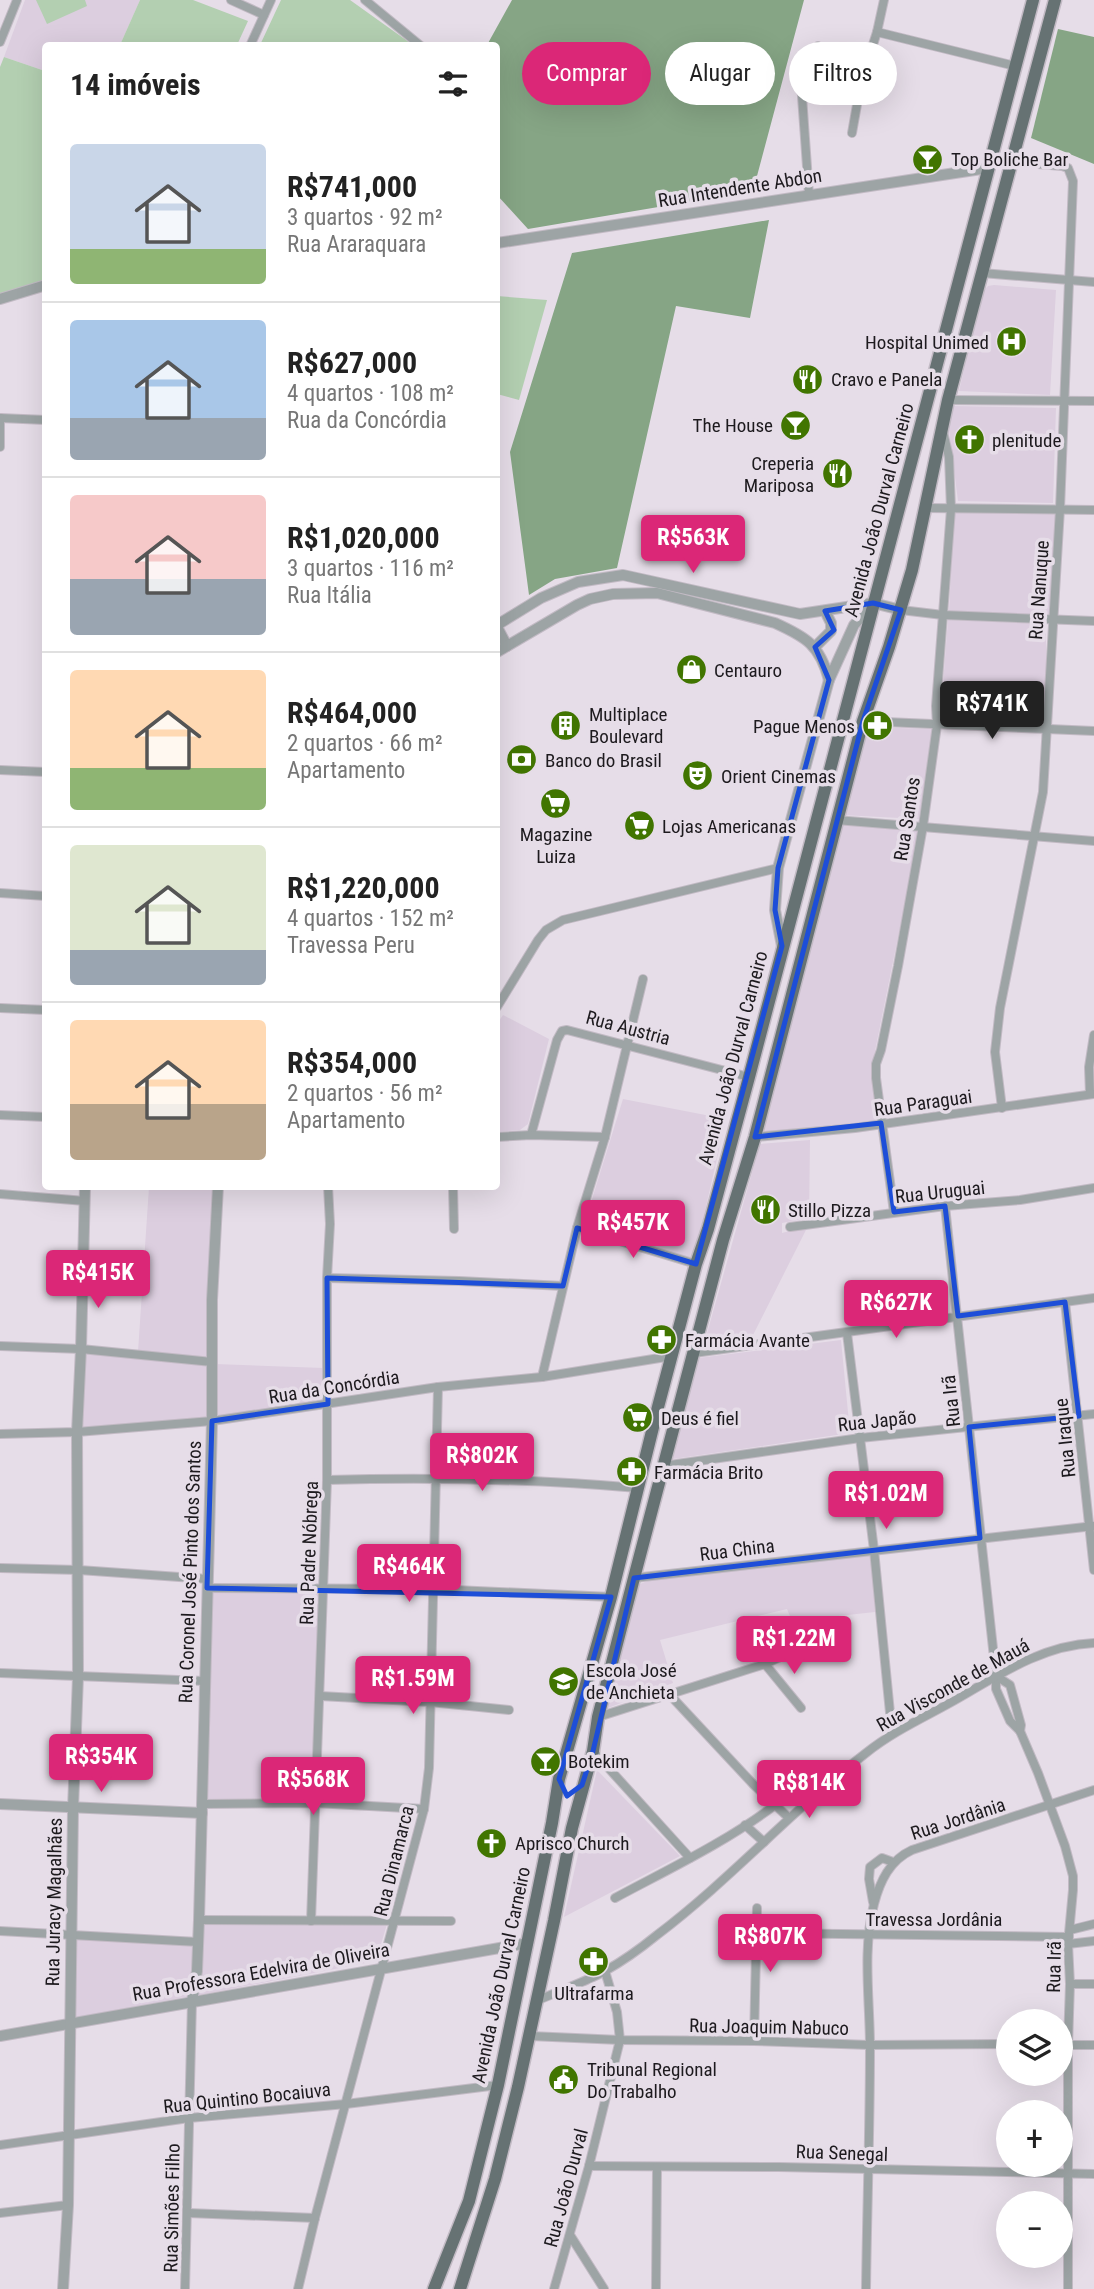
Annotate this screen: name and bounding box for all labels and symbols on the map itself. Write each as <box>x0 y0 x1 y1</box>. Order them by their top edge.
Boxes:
bar icon: Top Boliche Bar <box>911 142 945 176</box>
place label: Top Boliche Bar <box>951 148 1069 171</box>
street label: Rua Intendente Abdon <box>657 164 823 212</box>
hospital icon: Hospital Unimed <box>995 325 1029 359</box>
place label: Hospital Unimed <box>865 331 989 354</box>
restaurant icon: Cravo e Panela <box>791 362 825 396</box>
place label: Cravo e Panela <box>831 368 942 391</box>
street label: Avenida João Durval Carneiro <box>839 400 919 620</box>
bar icon: The House <box>779 408 813 442</box>
place label: The House <box>693 414 773 437</box>
church icon: plenitude <box>952 423 986 457</box>
place label: plenitude <box>992 429 1061 452</box>
place label: Creperia Mariposa <box>744 452 814 497</box>
restaurant icon: Creperia Mariposa <box>820 457 854 491</box>
pin: R$563K <box>636 516 750 575</box>
street label: Rua Nanuque <box>1024 539 1054 640</box>
shop icon: Centauro <box>674 653 708 687</box>
place label: Centauro <box>714 659 782 682</box>
pin: R$741K <box>935 682 1049 741</box>
place label: Multiplace Boulevard <box>589 703 667 748</box>
building icon: Multiplace Boulevard <box>549 708 583 742</box>
pharmacy icon: Pague Menos <box>861 709 895 743</box>
place label: Pague Menos <box>753 715 855 738</box>
bank icon: Banco do Brasil <box>505 743 539 777</box>
place label: Banco do Brasil <box>545 749 662 772</box>
theatre icon: Orient Cinemas <box>681 759 715 793</box>
place label: Orient Cinemas <box>721 765 836 788</box>
street label: Rua Santos <box>889 775 925 863</box>
supermarket icon: Magazine Luiza <box>539 786 573 820</box>
supermarket icon: Lojas Americanas <box>622 809 656 843</box>
place label: Lojas Americanas <box>662 815 796 838</box>
place label: Magazine Luiza <box>520 823 592 868</box>
street label: Avenida João Durval Carneiro <box>693 948 773 1168</box>
street label: Rua Austria <box>583 1006 673 1050</box>
street label: Rua Paraguai <box>872 1085 974 1121</box>
street label: Rua Uruguai <box>894 1176 986 1208</box>
restaurant icon: Stillo Pizza <box>748 1193 782 1227</box>
place label: Stillo Pizza <box>788 1199 871 1222</box>
pin: R$457K <box>576 1200 690 1260</box>
pin: R$415K <box>41 1250 155 1310</box>
pin: R$627K <box>839 1280 953 1340</box>
pharmacy icon: Farmácia Avante <box>645 1323 679 1357</box>
place label: Farmácia Avante <box>685 1329 810 1352</box>
street label: Rua da Concórdia <box>267 1365 401 1409</box>
street label: Rua Irã <box>937 1374 965 1428</box>
street label: Rua Iraque <box>1049 1397 1081 1479</box>
supermarket icon: Deus é fiel <box>621 1401 655 1435</box>
street label: Rua Japão <box>836 1405 918 1437</box>
place label: Deus é fiel <box>661 1407 739 1430</box>
pin: R$802K <box>425 1434 539 1493</box>
street label: Rua Coronel José Pinto dos Santos <box>174 1440 206 1704</box>
pharmacy icon: Farmácia Brito <box>614 1455 648 1489</box>
place label: Farmácia Brito <box>654 1461 763 1484</box>
pin: R$1.02M <box>821 1472 951 1531</box>
street label: Rua Padre Nóbrega <box>295 1481 323 1625</box>
street label: Rua China <box>698 1534 776 1566</box>
pin: R$464K <box>352 1544 466 1604</box>
pin: R$1.22M <box>729 1616 859 1676</box>
street label: Rua Visconde de Mauá <box>873 1633 1033 1737</box>
pin: R$1.59M <box>348 1656 478 1716</box>
place label: Escola José de Anchieta <box>586 1659 677 1704</box>
school or university icon: Escola José de Anchieta <box>546 1664 580 1698</box>
pin: R$354K <box>44 1734 158 1794</box>
bar icon: Botekim <box>528 1744 562 1778</box>
place label: Botekim <box>568 1750 630 1773</box>
pin: R$568K <box>256 1758 370 1817</box>
pin: R$814K <box>752 1760 866 1820</box>
street label: Rua Jordânia <box>908 1793 1008 1845</box>
street label: Rua Dinamarca <box>369 1803 419 1919</box>
street label: Rua Juracy Magalhães <box>41 1817 67 1987</box>
church icon: Aprisco Church <box>475 1826 509 1860</box>
place label: Aprisco Church <box>515 1832 630 1855</box>
street label: Avenida João Durval Carneiro <box>467 1865 535 2085</box>
street label: Travessa Jordânia <box>866 1908 1002 1931</box>
pin: R$807K <box>713 1914 827 1974</box>
street label: Rua Professora Edelvira de Oliveira <box>131 1938 391 2006</box>
street label: Rua Irã <box>1042 1941 1066 1993</box>
pharmacy icon: Ultrafarma <box>577 1945 611 1979</box>
place label: Ultrafarma <box>554 1982 634 2005</box>
street label: Rua Joaquim Nabuco <box>689 2014 849 2040</box>
place label: Tribunal Regional Do Trabalho <box>587 2058 717 2103</box>
public building icon: Tribunal Regional Do Trabalho <box>547 2063 581 2097</box>
street label: Rua Quintino Bocaiuva <box>162 2078 332 2118</box>
street label: Rua João Durval <box>539 2126 593 2250</box>
street label: Rua Senegal <box>795 2140 889 2166</box>
street label: Rua Simões Filho <box>159 2143 185 2273</box>

